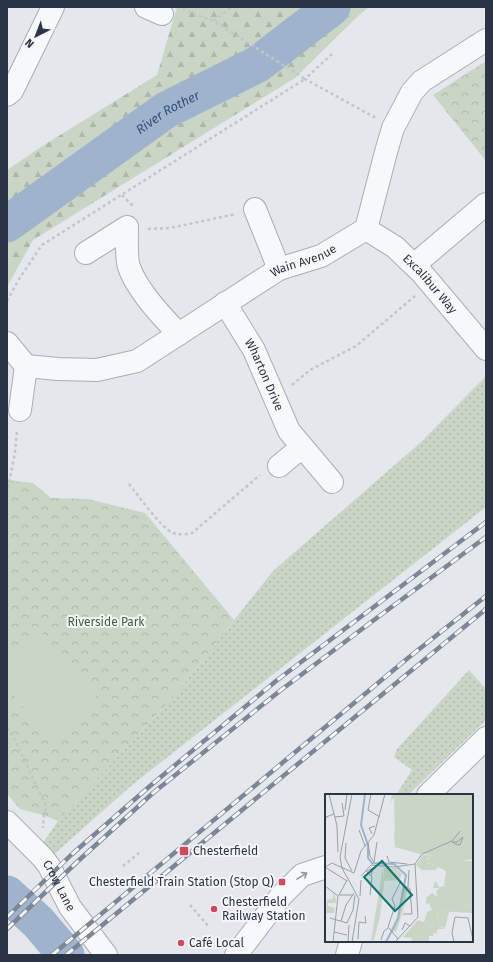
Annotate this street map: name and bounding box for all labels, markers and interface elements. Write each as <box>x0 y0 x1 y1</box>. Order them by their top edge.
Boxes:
north arrow <box>16 16 56 56</box>
text: N <box>23 36 37 50</box>
water label: River Rother <box>133 87 203 137</box>
street label: Wain Avenue <box>268 241 339 280</box>
street label: Excalibur Way <box>400 251 460 317</box>
street label: Wharton Drive <box>242 336 286 413</box>
park label: Riverside Park <box>68 615 145 629</box>
inset map <box>325 794 473 942</box>
place label: Chesterfield <box>193 844 258 858</box>
marker: Chesterfield <box>178 845 190 857</box>
street label: Crow Lane <box>40 857 78 914</box>
one-way arrow <box>297 872 308 881</box>
place label: Chesterfield Train Station (Stop Q) <box>89 875 274 889</box>
marker: Chesterfield Train Station (Stop Q) <box>277 877 287 887</box>
place label: Chesterfield Railway Station <box>222 895 306 923</box>
marker: Chesterfield Railway Station <box>209 904 219 914</box>
place label: Café Local <box>189 936 244 950</box>
marker: Café Local <box>176 938 186 948</box>

